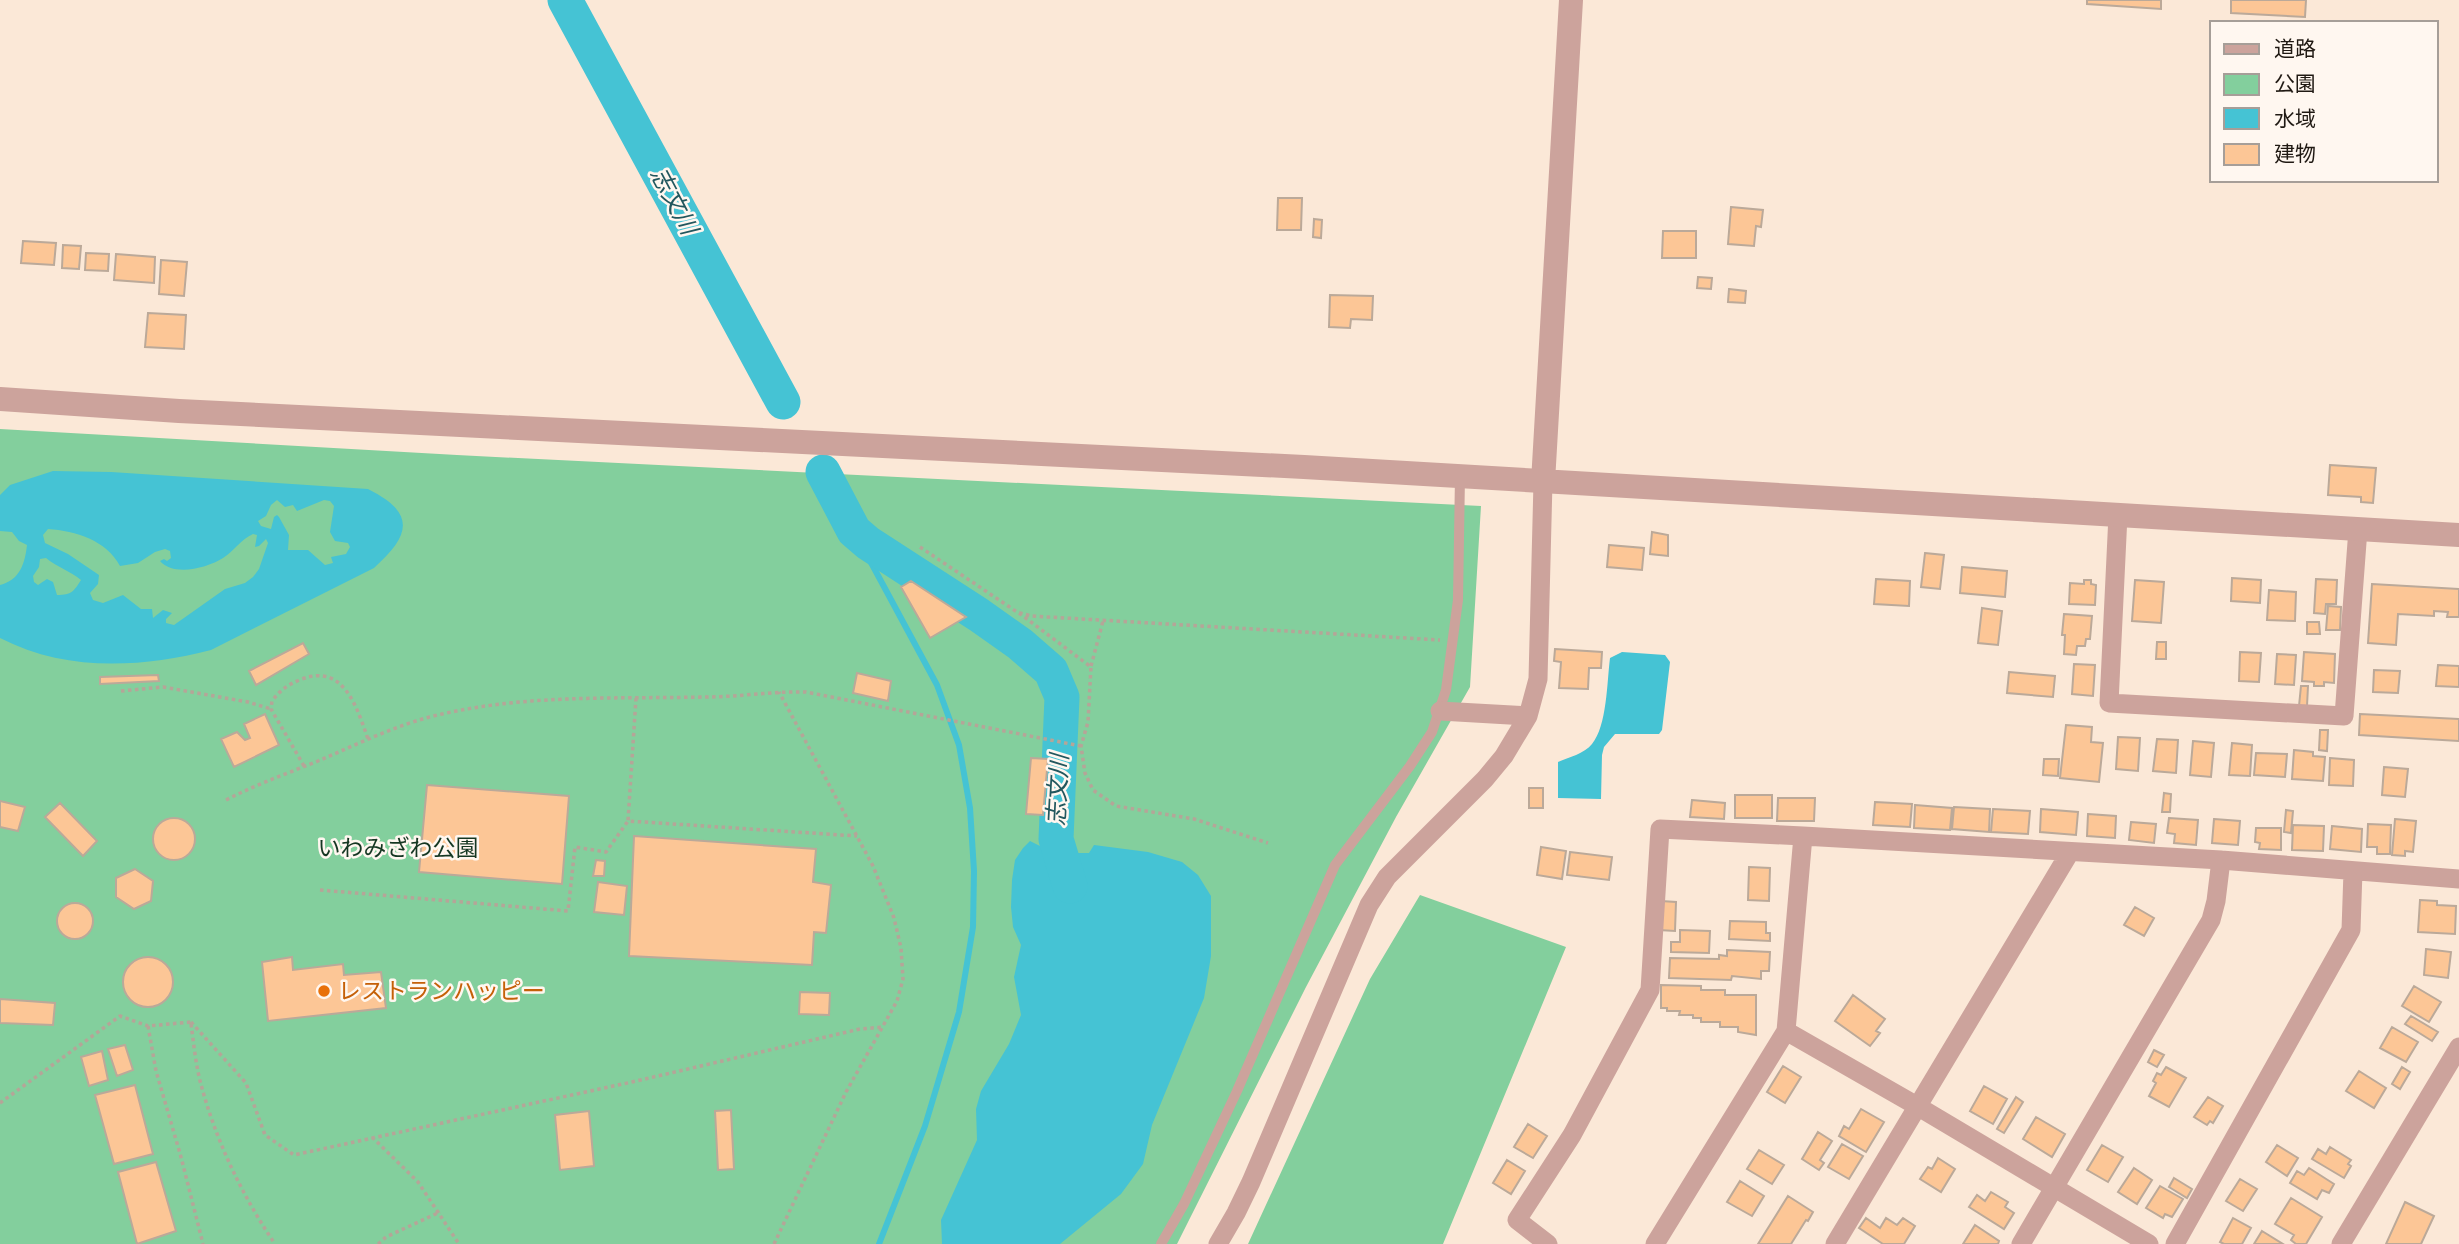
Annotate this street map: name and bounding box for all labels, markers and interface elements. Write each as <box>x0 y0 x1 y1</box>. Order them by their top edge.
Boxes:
legend <box>2210 21 2438 182</box>
text: 道路 <box>2274 37 2316 61</box>
text: 公園 <box>2274 72 2316 96</box>
text: 水域 <box>2274 107 2316 131</box>
text: 建物 <box>2274 142 2316 166</box>
water label: 志文川 <box>645 163 705 242</box>
water label: 志文川 <box>1042 750 1074 827</box>
park label: いわみざわ公園 <box>318 835 479 862</box>
place label: レストランハッピー <box>338 978 545 1005</box>
marker: レストランハッピー <box>316 983 332 999</box>

